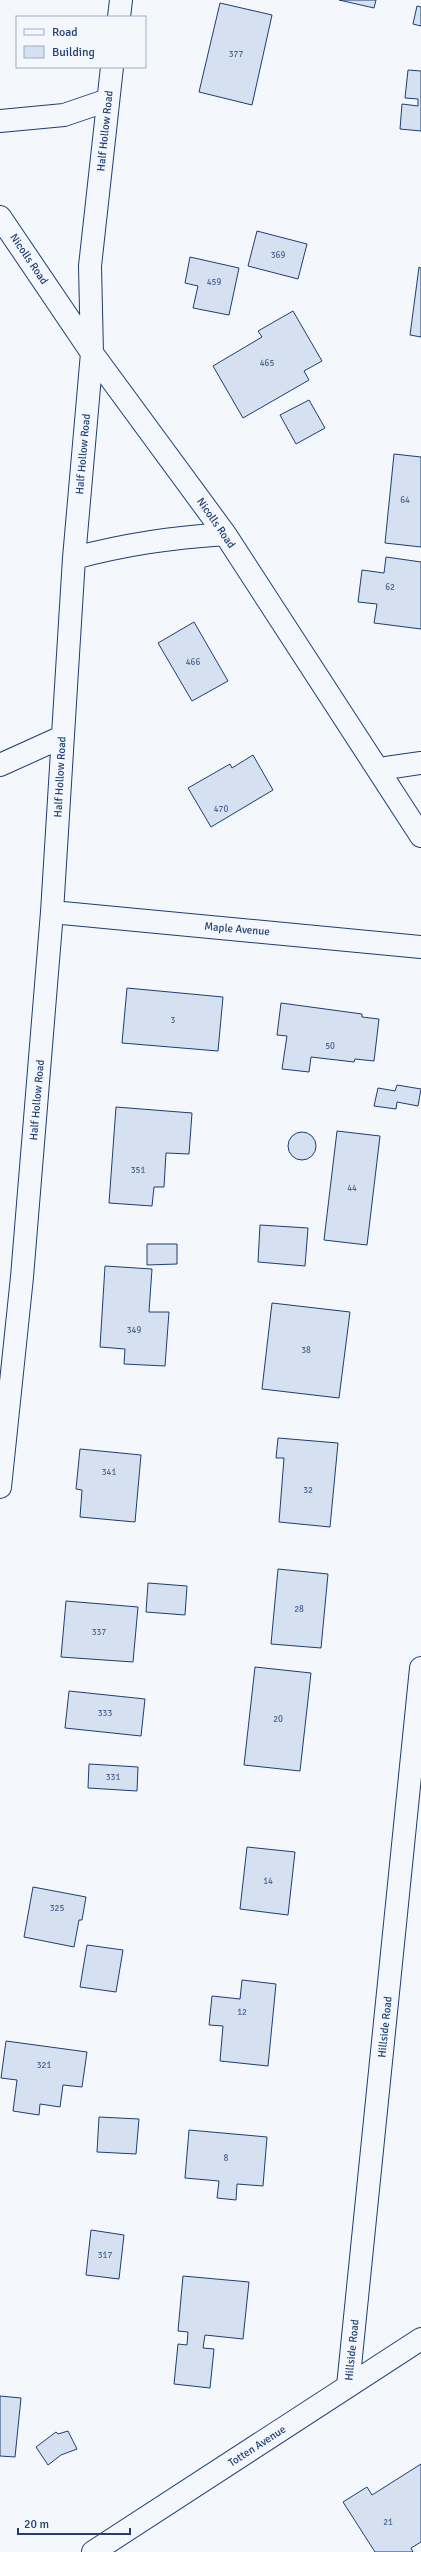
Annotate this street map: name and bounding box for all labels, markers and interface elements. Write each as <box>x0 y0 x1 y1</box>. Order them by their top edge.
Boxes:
legend <box>16 16 146 68</box>
text: Road <box>52 25 78 40</box>
text: Building <box>52 45 95 60</box>
house number: 377 <box>229 49 243 60</box>
street label: Half Hollow Road <box>94 90 116 172</box>
street label: Nicolls Road <box>7 231 51 287</box>
house number: 369 <box>271 250 285 261</box>
house number: 459 <box>207 277 221 288</box>
house number: 465 <box>260 358 274 369</box>
street label: Half Hollow Road <box>73 413 93 495</box>
street label: Nicolls Road <box>194 495 238 551</box>
house number: 64 <box>400 495 410 506</box>
house number: 62 <box>385 582 395 593</box>
house number: 466 <box>186 657 200 668</box>
street label: Half Hollow Road <box>51 736 69 818</box>
house number: 470 <box>214 804 228 815</box>
street label: Maple Avenue <box>204 920 270 938</box>
house number: 3 <box>171 1015 176 1026</box>
house number: 50 <box>325 1041 335 1052</box>
street label: Half Hollow Road <box>27 1059 47 1141</box>
house number: 351 <box>131 1165 145 1176</box>
house number: 44 <box>347 1183 357 1194</box>
house number: 349 <box>127 1325 141 1336</box>
house number: 38 <box>301 1345 311 1356</box>
house number: 341 <box>102 1467 116 1478</box>
house number: 32 <box>303 1485 313 1496</box>
house number: 28 <box>294 1604 304 1615</box>
house number: 337 <box>92 1627 106 1638</box>
house number: 333 <box>98 1708 112 1719</box>
house number: 20 <box>273 1714 283 1725</box>
house number: 331 <box>106 1772 120 1783</box>
house number: 14 <box>263 1876 273 1887</box>
house number: 325 <box>50 1903 64 1914</box>
street label: Hillside Road <box>375 1995 395 2058</box>
house number: 12 <box>237 2007 247 2018</box>
house number: 321 <box>37 2060 51 2071</box>
house number: 8 <box>224 2153 229 2164</box>
house number: 317 <box>98 2250 112 2261</box>
street label: Hillside Road <box>342 2318 362 2381</box>
street label: Totten Avenue <box>226 2423 288 2469</box>
scale bar <box>18 2510 130 2536</box>
text: 20 m <box>24 2517 49 2532</box>
house number: 21 <box>383 2517 393 2528</box>

